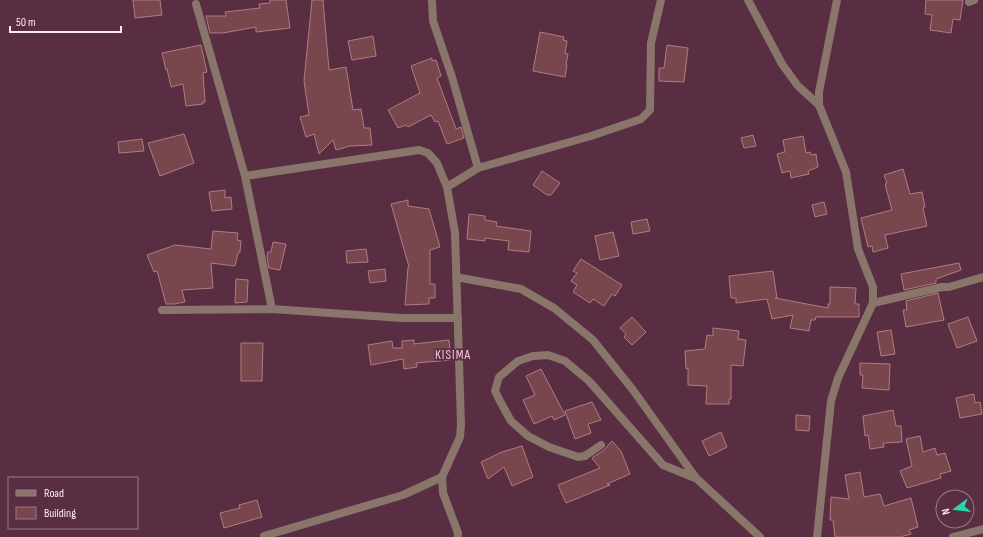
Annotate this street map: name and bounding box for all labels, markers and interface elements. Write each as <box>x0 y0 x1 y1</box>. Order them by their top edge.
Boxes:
scale bar <box>10 8 121 34</box>
text: 50 m <box>16 15 36 30</box>
district label: KISIMA <box>435 347 471 363</box>
legend <box>8 477 138 529</box>
text: Road <box>44 486 64 501</box>
north arrow <box>935 489 975 529</box>
text: Building <box>44 506 76 521</box>
text: N <box>939 507 953 516</box>

